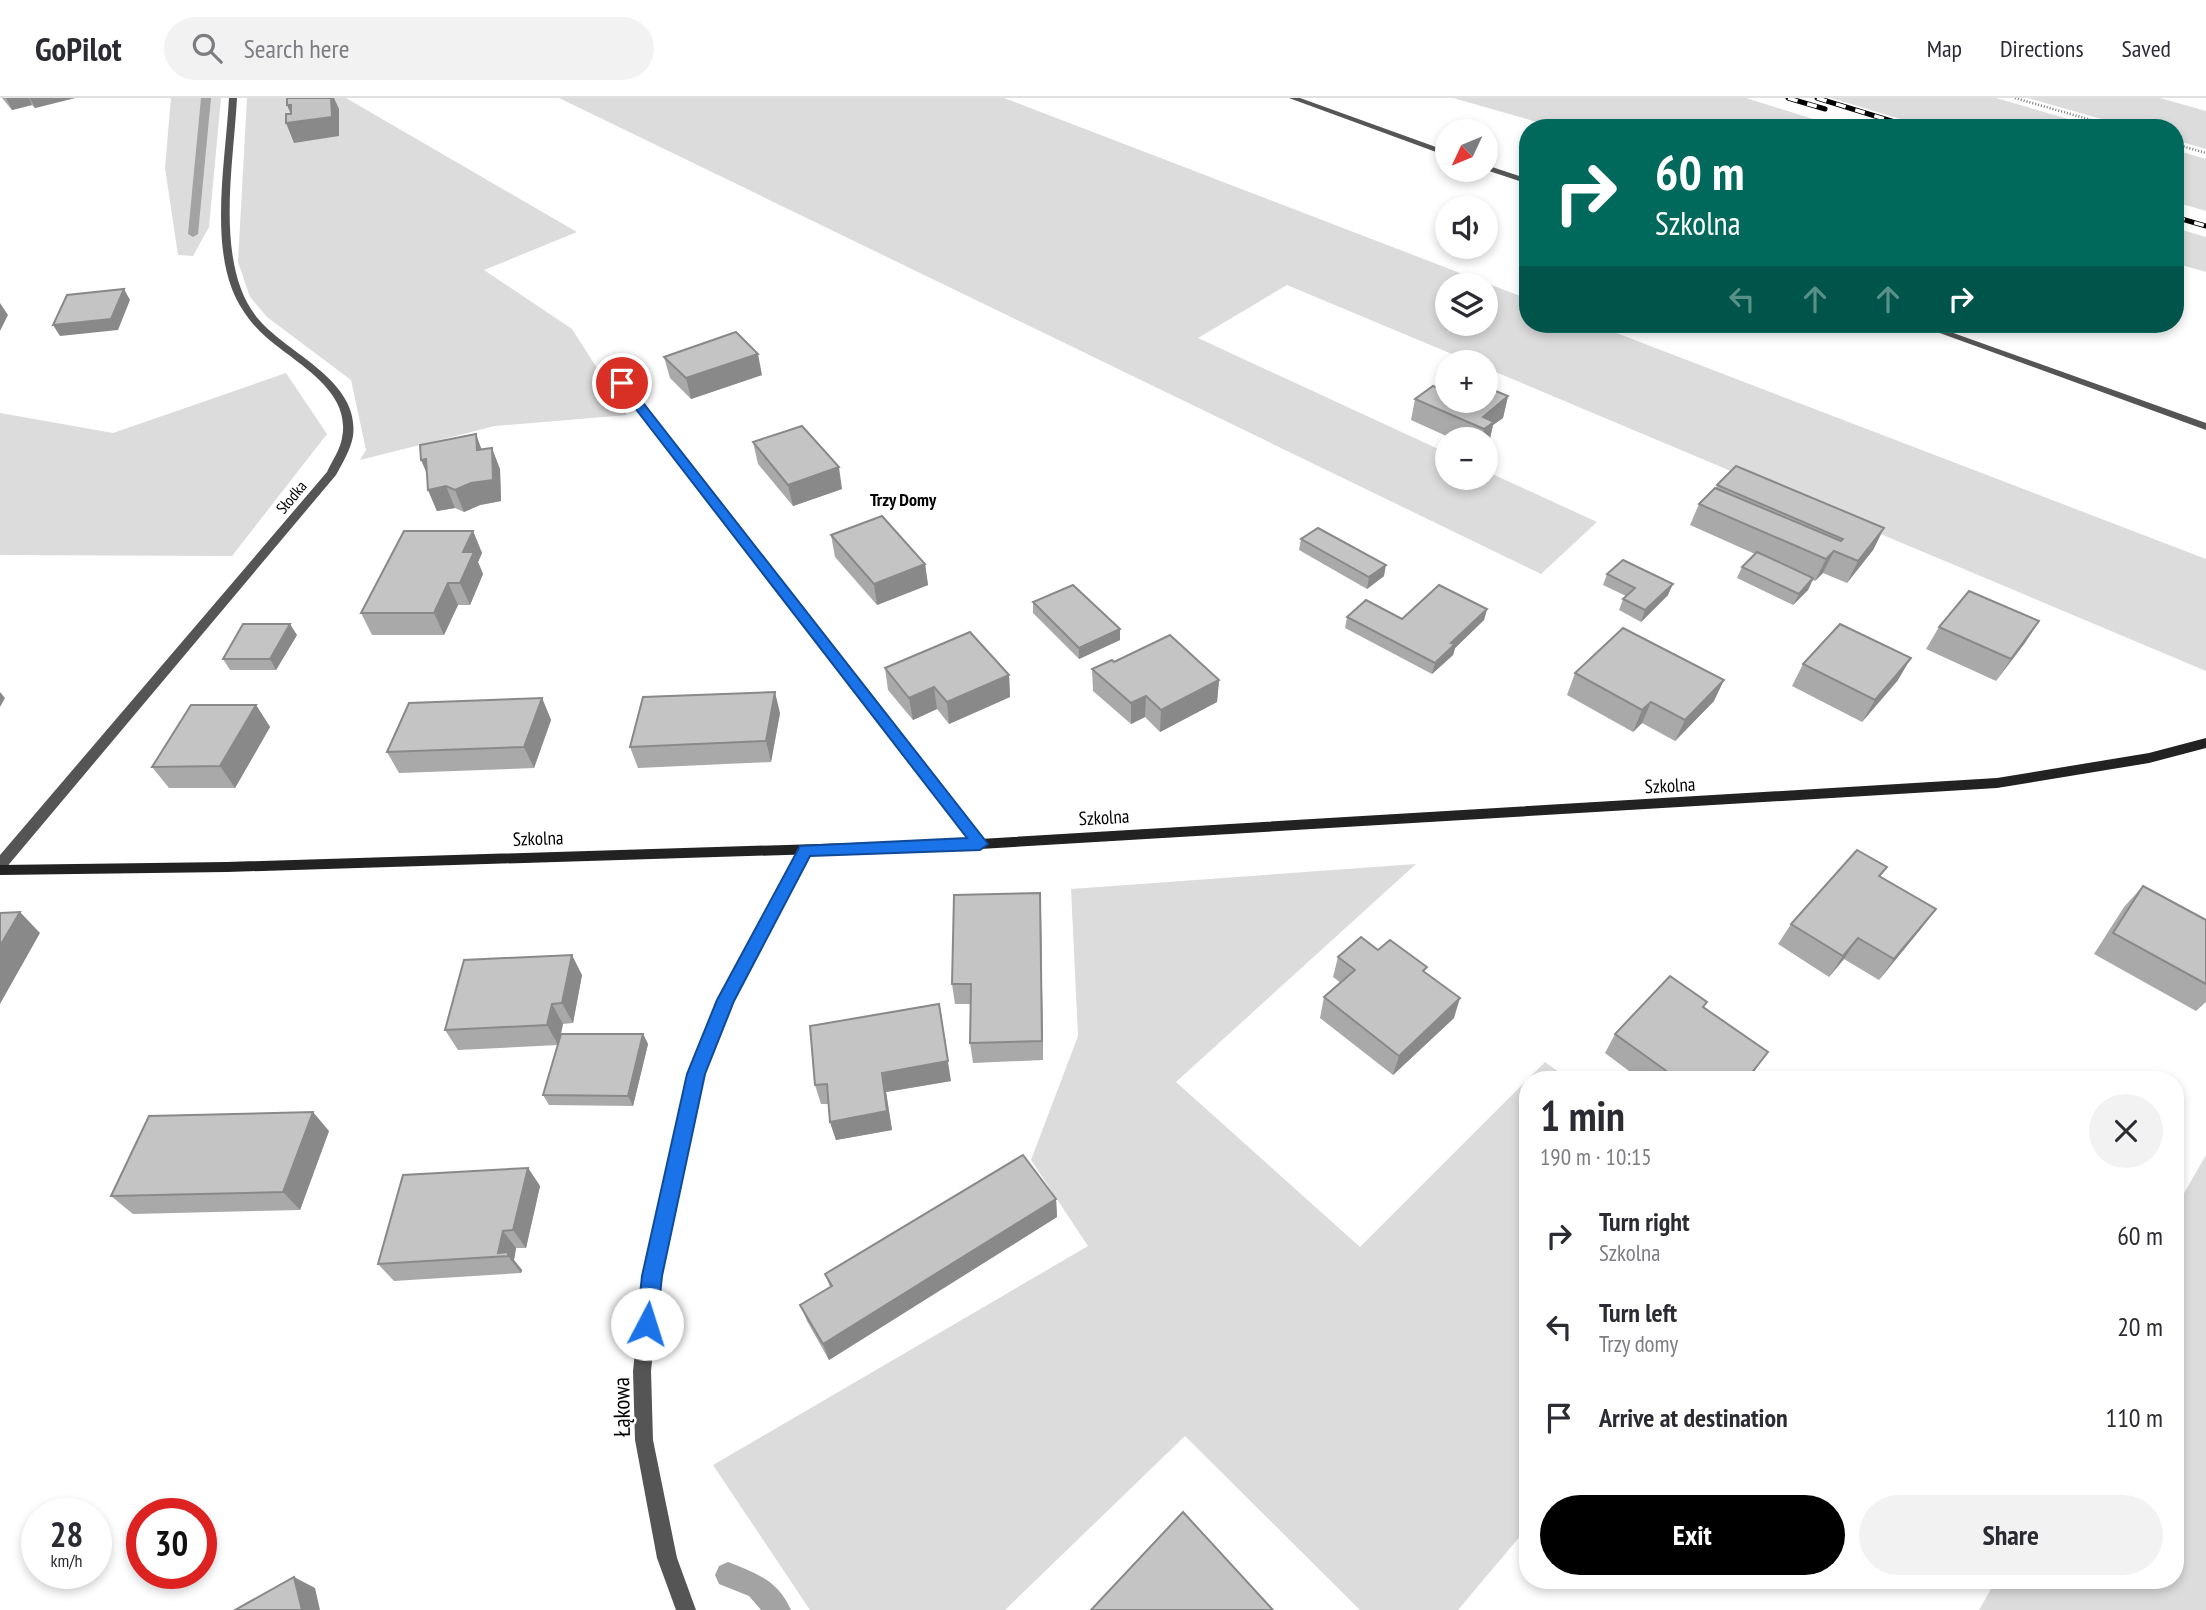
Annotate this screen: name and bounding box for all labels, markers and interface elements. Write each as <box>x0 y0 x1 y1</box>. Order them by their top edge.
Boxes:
search box <box>164 17 654 80</box>
text: GoPilot <box>35 27 122 70</box>
icon: search <box>188 29 226 67</box>
text: Search here <box>244 32 349 65</box>
text: Map <box>1927 33 1962 64</box>
text: Directions <box>2000 33 2084 64</box>
text: Saved <box>2122 33 2171 64</box>
north arrow <box>1435 119 1498 182</box>
map controls <box>1435 119 1498 490</box>
text: 60 m <box>1655 140 1744 204</box>
icon: right <box>1540 147 1631 238</box>
button: sound <box>1435 196 1498 259</box>
text: Szkolna <box>1655 202 1740 244</box>
button: layers <box>1435 273 1498 336</box>
icon: left <box>1723 280 1761 318</box>
icon: ahead <box>1796 280 1834 318</box>
icon: ahead <box>1869 280 1907 318</box>
icon: right <box>1942 280 1980 318</box>
button: + <box>1435 350 1498 413</box>
pin <box>592 353 652 413</box>
icon: arrive <box>603 364 641 402</box>
button: − <box>1435 427 1498 490</box>
street label: Słodka <box>271 476 311 518</box>
district label: Trzy Domy <box>870 488 937 511</box>
street label: Szkolna <box>1644 772 1696 798</box>
street label: Szkolna <box>1078 804 1130 830</box>
street label: Szkolna <box>512 825 564 851</box>
text: 1 min <box>1540 1088 1625 1143</box>
button: close <box>2089 1094 2163 1168</box>
text: 190 m · 10:15 <box>1540 1142 1652 1171</box>
text: Turn right <box>1599 1205 1690 1238</box>
icon: right <box>1540 1217 1578 1255</box>
text: 60 m <box>2117 1219 2163 1252</box>
text: Szkolna <box>1599 1238 1660 1267</box>
position arrow <box>610 1287 684 1361</box>
text: Turn left <box>1599 1296 1677 1329</box>
icon: left <box>1540 1308 1578 1346</box>
text: 20 m <box>2117 1310 2163 1343</box>
text: Trzy domy <box>1599 1329 1678 1358</box>
street label: Łąkowa <box>606 1377 636 1437</box>
icon: arrive <box>1540 1399 1578 1437</box>
text: Arrive at destination <box>1599 1401 1788 1434</box>
text: 110 m <box>2105 1401 2163 1434</box>
button: Exit <box>1540 1495 1845 1575</box>
button: Share <box>1859 1495 2163 1575</box>
speed limit sign: 30 <box>126 1498 217 1589</box>
text: 28 <box>50 1511 83 1557</box>
text: km/h <box>51 1549 82 1572</box>

